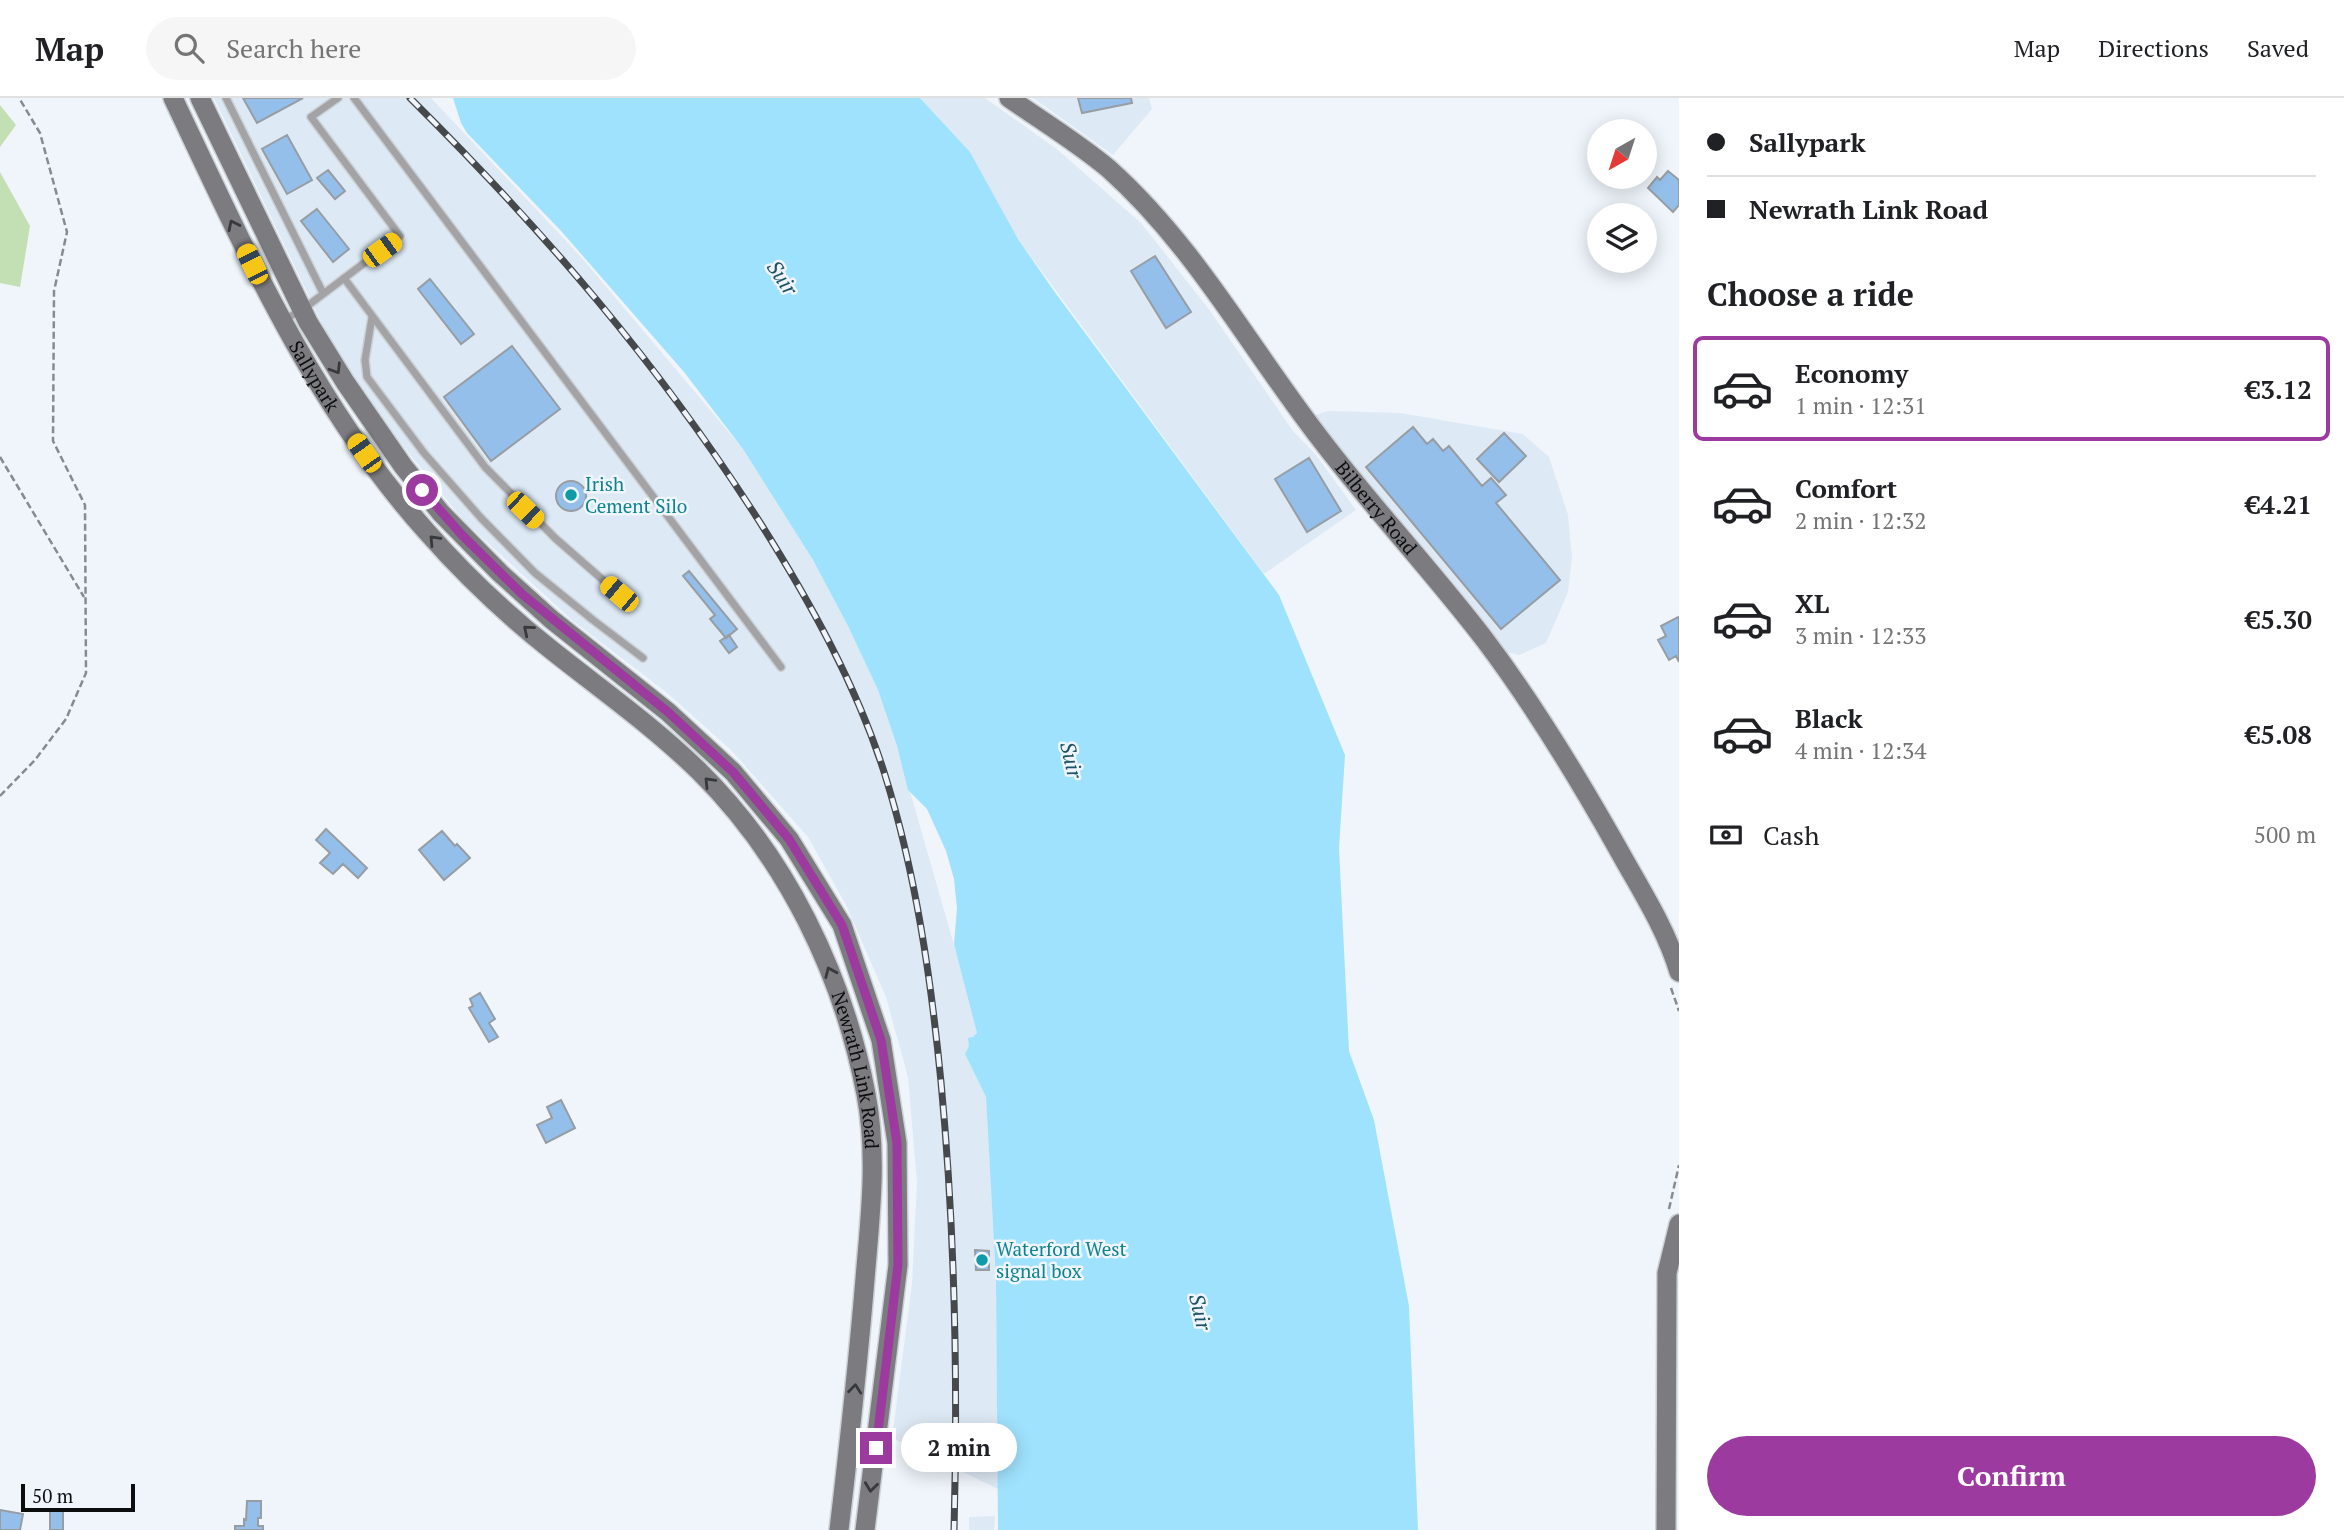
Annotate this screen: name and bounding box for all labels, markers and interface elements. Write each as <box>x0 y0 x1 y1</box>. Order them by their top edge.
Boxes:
search box <box>146 17 636 80</box>
text: Map <box>35 27 104 70</box>
icon: search <box>170 29 208 67</box>
text: Search here <box>226 31 361 65</box>
text: Map <box>2014 32 2060 64</box>
text: Directions <box>2098 32 2209 64</box>
text: Saved <box>2247 32 2309 64</box>
north arrow <box>1587 119 1657 189</box>
map controls <box>1587 119 1657 273</box>
text: Sallypark <box>1749 125 1866 159</box>
text: Newrath Link Road <box>1749 192 1988 226</box>
button: layers <box>1587 203 1657 273</box>
one-way arrow <box>228 220 242 232</box>
car <box>359 229 406 271</box>
car <box>234 241 271 287</box>
water label: Suir <box>761 255 805 301</box>
text: Choose a ride <box>1707 273 1914 315</box>
street label: Sallypark <box>284 336 346 416</box>
text: Economy <box>1795 356 1908 390</box>
icon: car <box>1711 357 1774 420</box>
one-way arrow <box>328 361 341 374</box>
text: €3.12 <box>2246 372 2312 406</box>
text: 1 min · 12:31 <box>1795 390 1927 421</box>
car <box>344 430 385 476</box>
street label: Bilberry Road <box>1330 456 1423 560</box>
place label: Irish Cement Silo <box>585 471 687 518</box>
text: Comfort <box>1795 471 1897 505</box>
icon: car <box>1711 472 1774 535</box>
route start <box>406 474 438 506</box>
marker: Irish Cement Silo <box>563 487 579 503</box>
text: €4.21 <box>2246 487 2312 521</box>
car <box>503 488 548 532</box>
text: 2 min · 12:32 <box>1795 505 1927 536</box>
one-way arrow <box>429 535 442 548</box>
car <box>597 572 642 616</box>
text: XL <box>1795 586 1829 620</box>
icon: car <box>1711 587 1774 650</box>
text: €5.30 <box>2246 602 2312 636</box>
text: 3 min · 12:33 <box>1795 620 1927 651</box>
one-way arrow <box>523 626 536 638</box>
text: Black <box>1795 701 1863 735</box>
icon: car <box>1711 702 1774 765</box>
text: €5.08 <box>2246 717 2312 751</box>
text: 4 min · 12:34 <box>1795 735 1927 766</box>
water label: Suir <box>1054 739 1090 782</box>
one-way arrow <box>705 777 718 790</box>
icon: cash <box>1707 816 1745 854</box>
text: Cash <box>1763 818 1819 852</box>
text: 500 m <box>2254 819 2316 850</box>
one-way arrow <box>824 967 838 980</box>
street label: Newrath Link Road <box>827 988 885 1150</box>
place label: Waterford West signal box <box>996 1236 1126 1283</box>
marker: Waterford West signal box <box>974 1252 990 1268</box>
water label: Suir <box>1183 1291 1219 1334</box>
one-way arrow <box>847 1383 862 1394</box>
callout: 2 min <box>900 1424 1016 1472</box>
route end <box>860 1432 892 1464</box>
text: 2 min <box>928 1432 990 1463</box>
button: Confirm <box>1707 1436 2316 1516</box>
scale bar <box>21 1481 135 1513</box>
one-way arrow <box>863 1481 878 1493</box>
text: 50 m <box>32 1483 73 1508</box>

